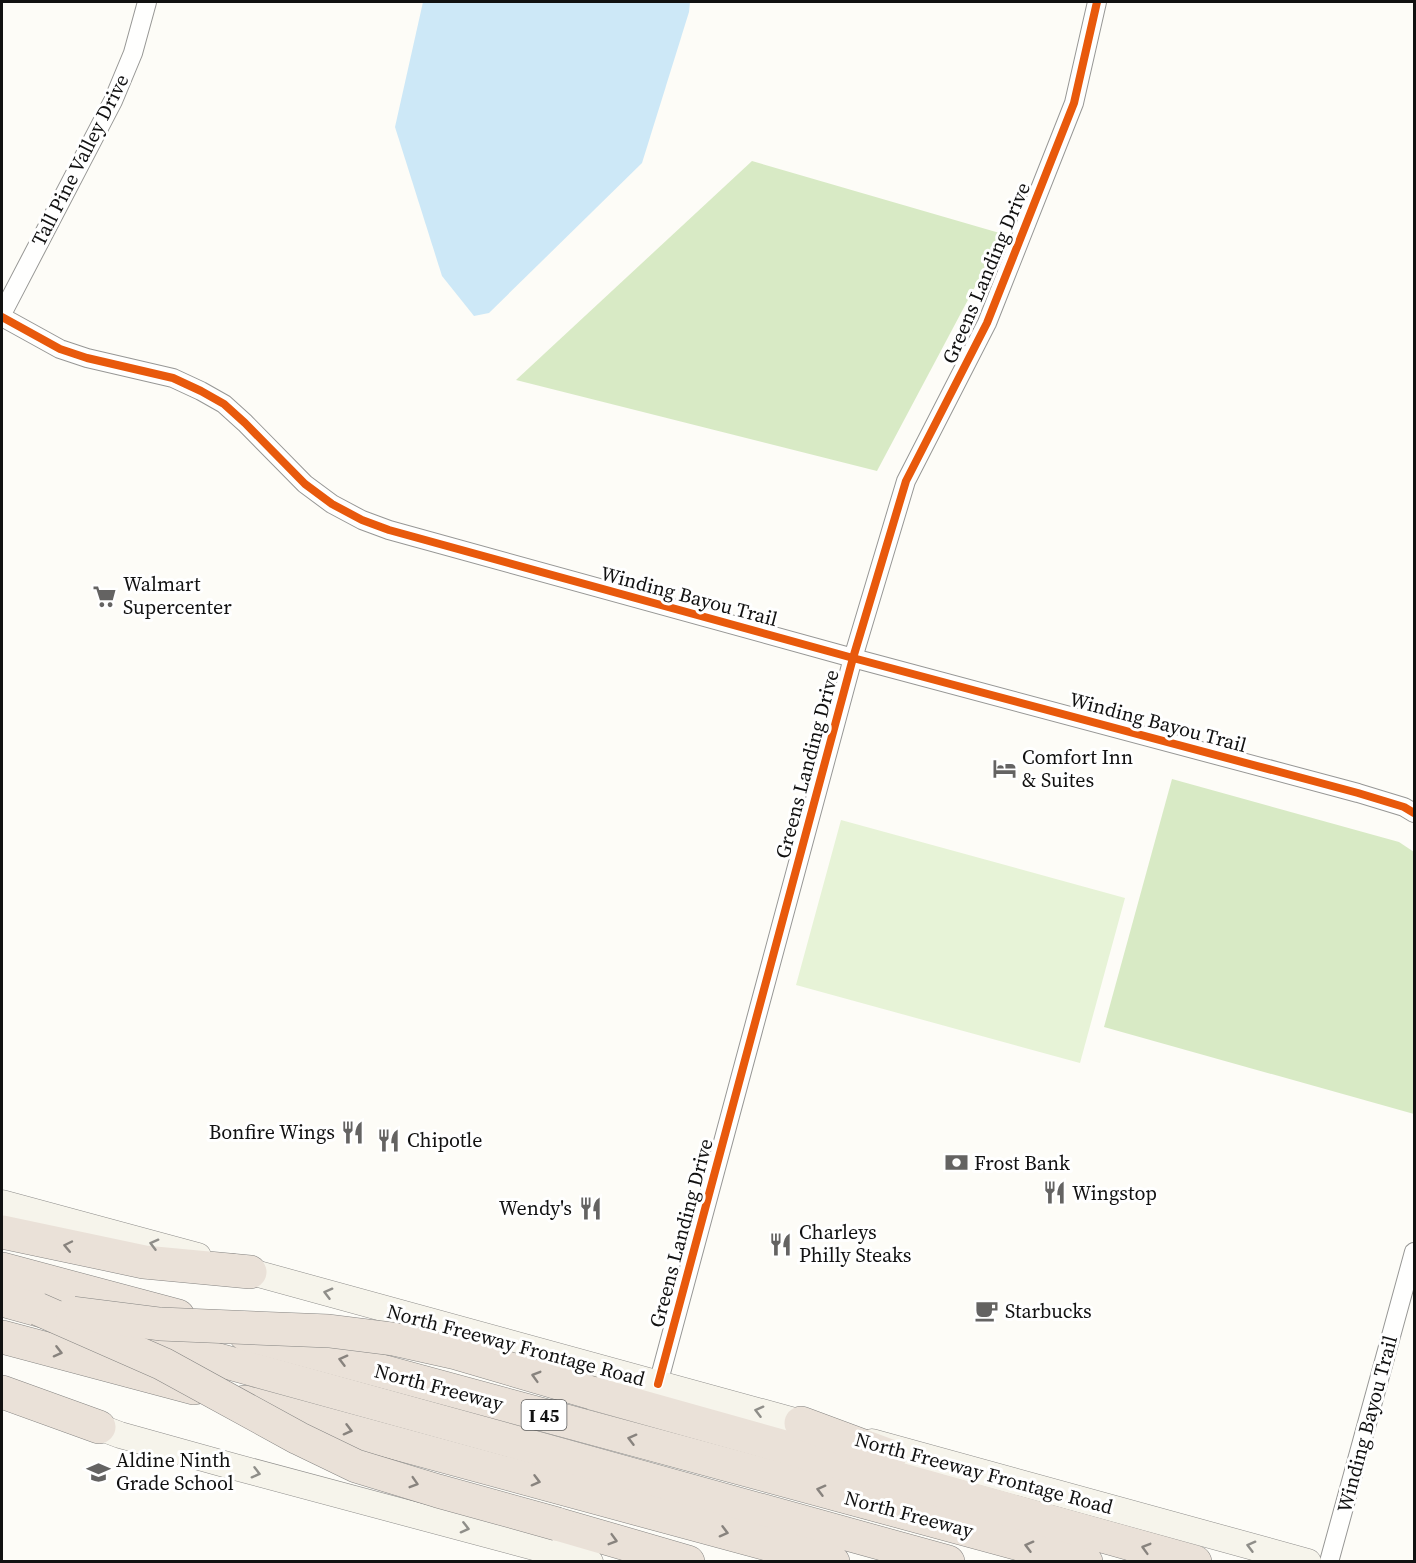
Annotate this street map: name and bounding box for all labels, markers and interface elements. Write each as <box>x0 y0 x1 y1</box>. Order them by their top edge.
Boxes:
street label: Tall Pine Valley Drive <box>25 69 135 251</box>
street label: Greens Landing Drive <box>935 178 1037 368</box>
street label: Winding Bayou Trail <box>597 559 781 633</box>
place label: Walmart Supercenter <box>123 570 232 621</box>
supermarket icon: Walmart Supercenter <box>92 583 118 609</box>
street label: Greens Landing Drive <box>768 666 846 862</box>
street label: Winding Bayou Trail <box>1066 685 1250 759</box>
place label: Comfort Inn & Suites <box>1022 743 1133 794</box>
hotel icon: Comfort Inn & Suites <box>991 756 1017 782</box>
place label: Bonfire Wings <box>209 1118 335 1146</box>
restaurant icon: Bonfire Wings <box>340 1119 366 1145</box>
place label: Chipotle <box>407 1126 483 1154</box>
restaurant icon: Chipotle <box>376 1127 402 1153</box>
street label: Greens Landing Drive <box>642 1135 720 1331</box>
place label: Frost Bank <box>974 1149 1070 1177</box>
bank icon: Frost Bank <box>943 1150 969 1176</box>
place label: Wingstop <box>1072 1179 1157 1207</box>
restaurant icon: Wingstop <box>1041 1180 1067 1206</box>
place label: Wendy's <box>499 1194 572 1222</box>
restaurant icon: Wendy's <box>577 1195 603 1221</box>
place label: Charleys Philly Steaks <box>799 1218 912 1269</box>
restaurant icon: Charleys Philly Steaks <box>768 1231 794 1257</box>
one-way arrow <box>149 1239 160 1251</box>
one-way arrow <box>63 1240 73 1253</box>
one-way arrow <box>323 1288 333 1301</box>
place label: Starbucks <box>1005 1297 1092 1325</box>
cafe icon: Starbucks <box>974 1298 1000 1324</box>
street label: North Freeway Frontage Road <box>384 1299 648 1391</box>
street label: Winding Bayou Trail <box>1330 1332 1404 1516</box>
one-way arrow <box>53 1344 63 1357</box>
one-way arrow <box>338 1355 348 1368</box>
street label: North Freeway <box>372 1358 506 1416</box>
one-way arrow <box>531 1371 542 1383</box>
road number: I 45 <box>522 1400 566 1430</box>
one-way arrow <box>755 1406 765 1419</box>
one-way arrow <box>342 1423 353 1435</box>
street label: North Freeway Frontage Road <box>852 1427 1116 1519</box>
one-way arrow <box>628 1434 638 1446</box>
place label: Aldine Ninth Grade School <box>116 1446 234 1497</box>
school or university icon: Aldine Ninth Grade School <box>85 1459 111 1485</box>
one-way arrow <box>250 1466 261 1478</box>
one-way arrow <box>530 1474 541 1486</box>
one-way arrow <box>408 1476 419 1489</box>
one-way arrow <box>816 1485 827 1497</box>
street label: North Freeway <box>842 1485 976 1543</box>
one-way arrow <box>459 1521 470 1533</box>
one-way arrow <box>718 1525 729 1537</box>
one-way arrow <box>607 1533 618 1545</box>
one-way arrow <box>1024 1541 1035 1553</box>
one-way arrow <box>1246 1541 1257 1553</box>
one-way arrow <box>1141 1543 1152 1555</box>

